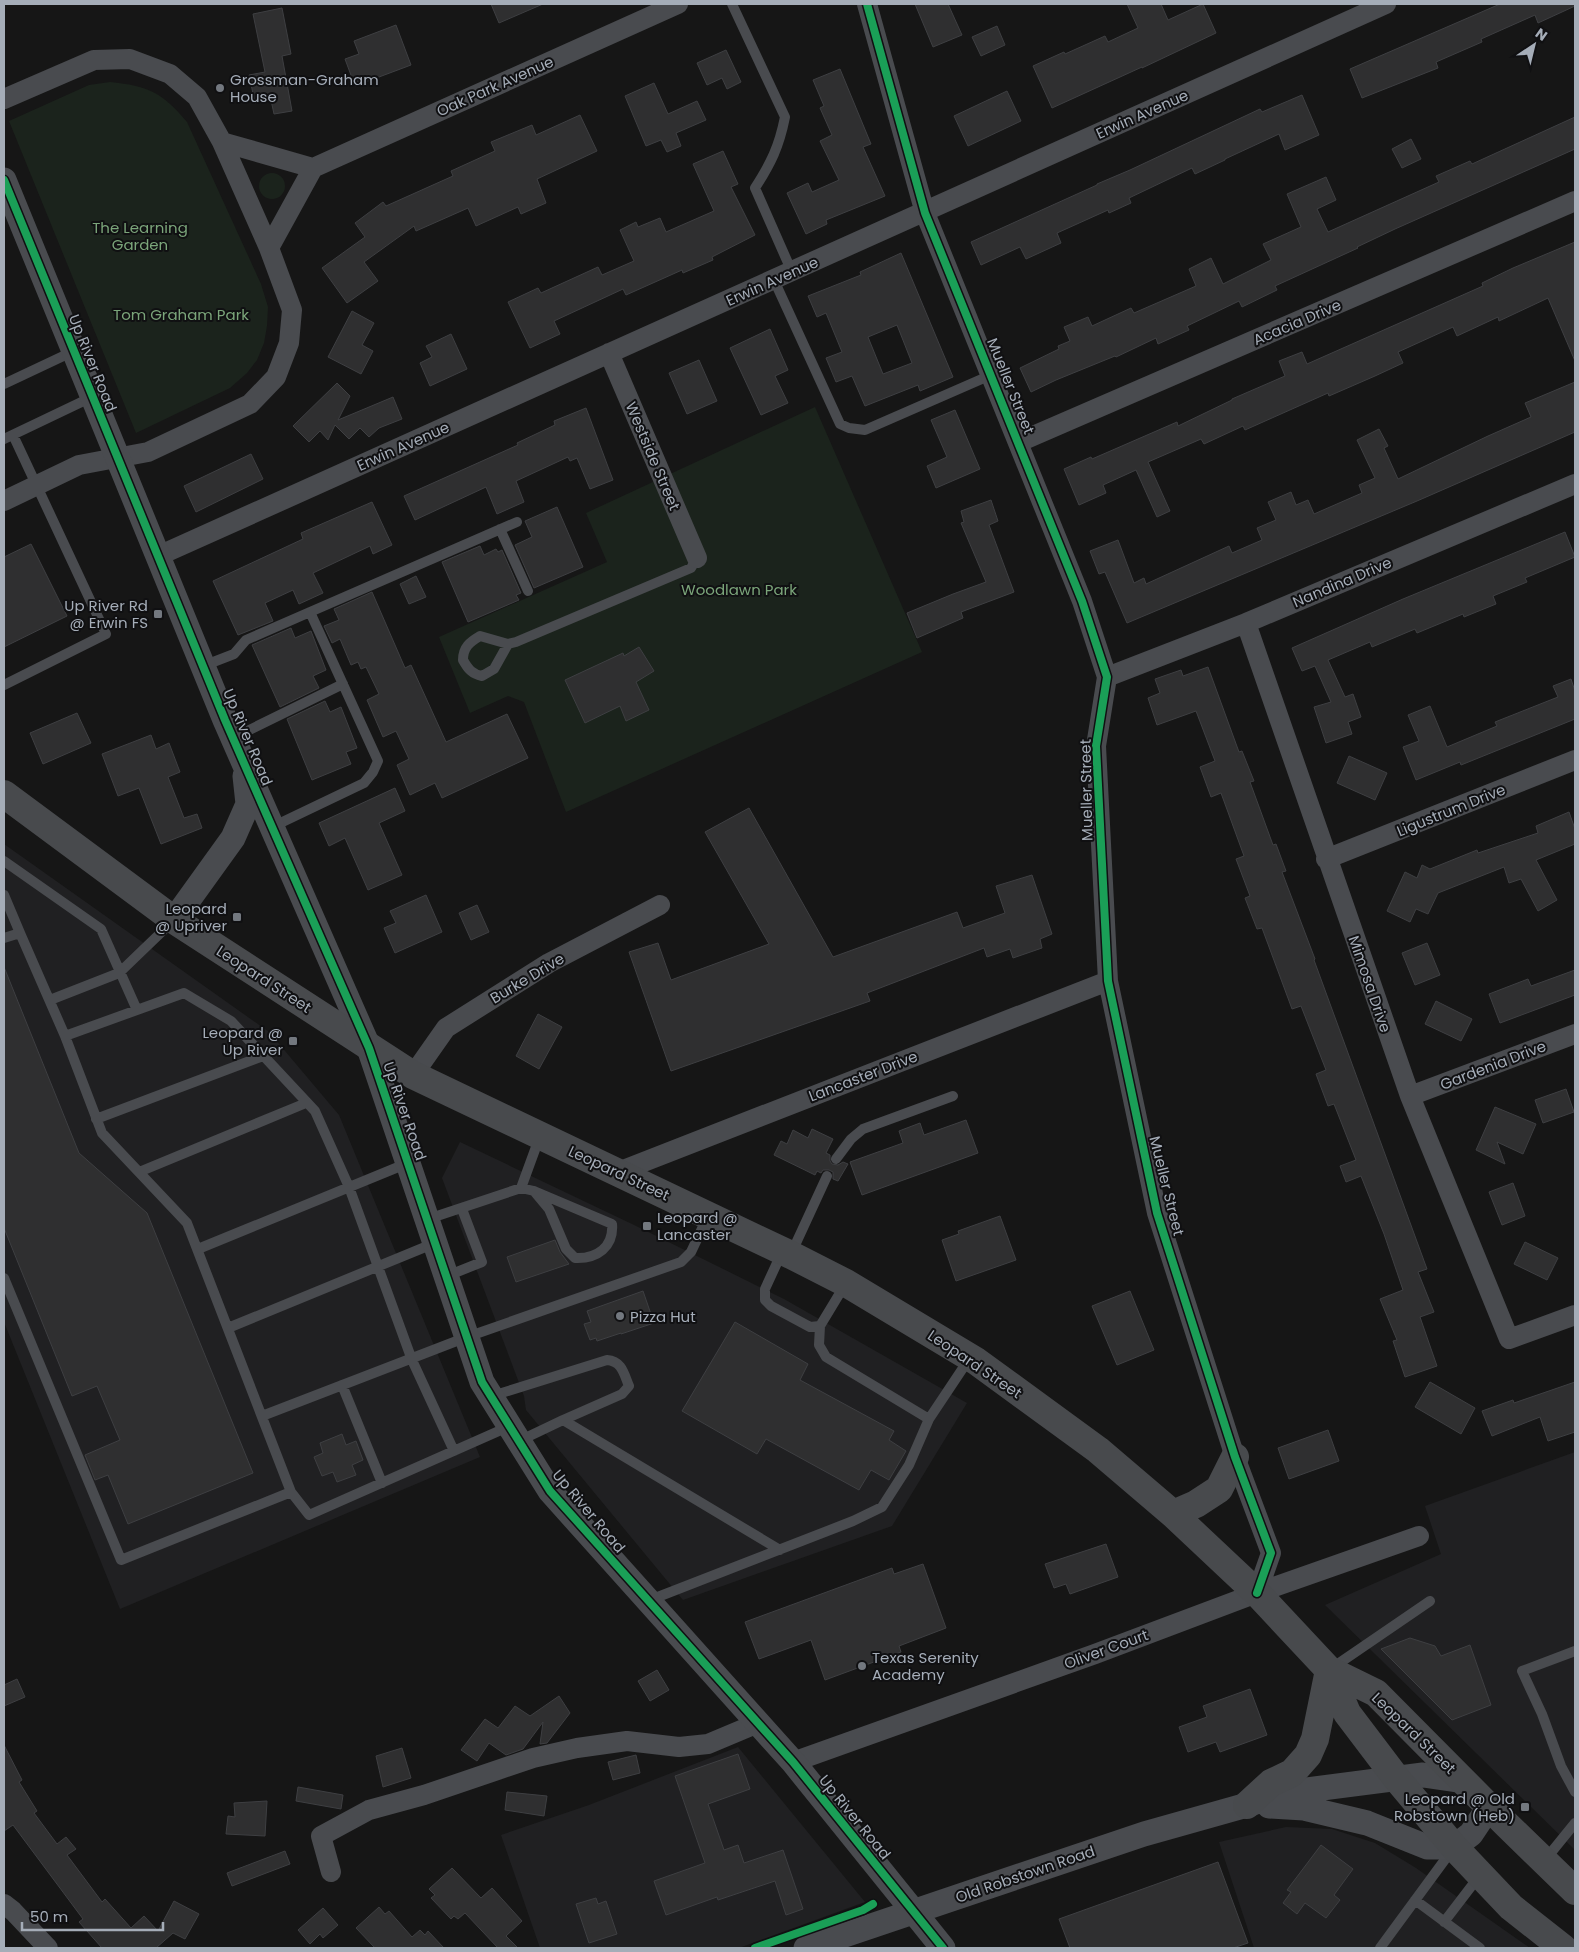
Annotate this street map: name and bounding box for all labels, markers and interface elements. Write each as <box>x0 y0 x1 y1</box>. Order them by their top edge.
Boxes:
north arrow <box>1509 20 1559 70</box>
text: N <box>1531 23 1552 46</box>
street label: Oak Park Avenue <box>433 51 557 121</box>
place label: Grossman-Graham House <box>230 69 379 107</box>
marker: Grossman-Graham House <box>214 82 226 94</box>
street label: Erwin Avenue <box>1092 84 1192 144</box>
park label: The Learning Garden <box>92 217 188 255</box>
street label: Erwin Avenue <box>722 251 822 311</box>
street label: Acacia Drive <box>1250 294 1344 350</box>
park label: Tom Graham Park <box>113 304 249 325</box>
street label: Up River Road <box>64 311 122 415</box>
street label: Mueller Street <box>982 335 1040 437</box>
street label: Westside Street <box>621 398 685 514</box>
street label: Erwin Avenue <box>353 416 453 476</box>
street label: Nandina Drive <box>1289 552 1395 612</box>
park label: Woodlawn Park <box>681 579 797 600</box>
place label: Up River Rd @ Erwin FS <box>64 595 148 633</box>
marker: Up River Rd @ Erwin FS <box>152 608 164 620</box>
street label: Up River Road <box>218 685 278 789</box>
street label: Mueller Street <box>1075 739 1097 841</box>
street label: Ligustrum Drive <box>1394 779 1508 841</box>
place label: Leopard @ Upriver <box>155 898 227 936</box>
marker: Leopard @ Upriver <box>231 911 243 923</box>
street label: Mimosa Drive <box>1344 933 1396 1035</box>
street label: Leopard Street <box>212 940 316 1018</box>
street label: Burke Drive <box>486 948 568 1008</box>
place label: Leopard @ Up River <box>202 1022 283 1060</box>
marker: Leopard @ Up River <box>287 1035 299 1047</box>
street label: Gardenia Drive <box>1437 1035 1549 1095</box>
street label: Lancaster Drive <box>805 1046 921 1106</box>
street label: Up River Road <box>378 1059 432 1163</box>
street label: Mueller Street <box>1144 1134 1190 1238</box>
street label: Leopard Street <box>565 1140 673 1206</box>
place label: Leopard @ Lancaster <box>657 1207 738 1245</box>
marker: Leopard @ Lancaster <box>641 1220 653 1232</box>
place label: Pizza Hut <box>630 1306 696 1327</box>
marker: Pizza Hut <box>614 1310 626 1322</box>
street label: Leopard Street <box>924 1325 1026 1403</box>
street label: Up River Road <box>548 1465 630 1557</box>
street label: Oliver Court <box>1061 1624 1151 1674</box>
place label: Texas Serenity Academy <box>872 1647 979 1685</box>
marker: Texas Serenity Academy <box>856 1660 868 1672</box>
street label: Leopard Street <box>1367 1687 1461 1779</box>
street label: Up River Road <box>814 1770 896 1864</box>
place label: Leopard @ Old Robstown (Heb) <box>1394 1788 1515 1826</box>
marker: Leopard @ Old Robstown (Heb) <box>1519 1801 1531 1813</box>
street label: Old Robstown Road <box>952 1840 1098 1908</box>
scale bar <box>22 1900 164 1932</box>
text: 50 m <box>30 1906 68 1927</box>

